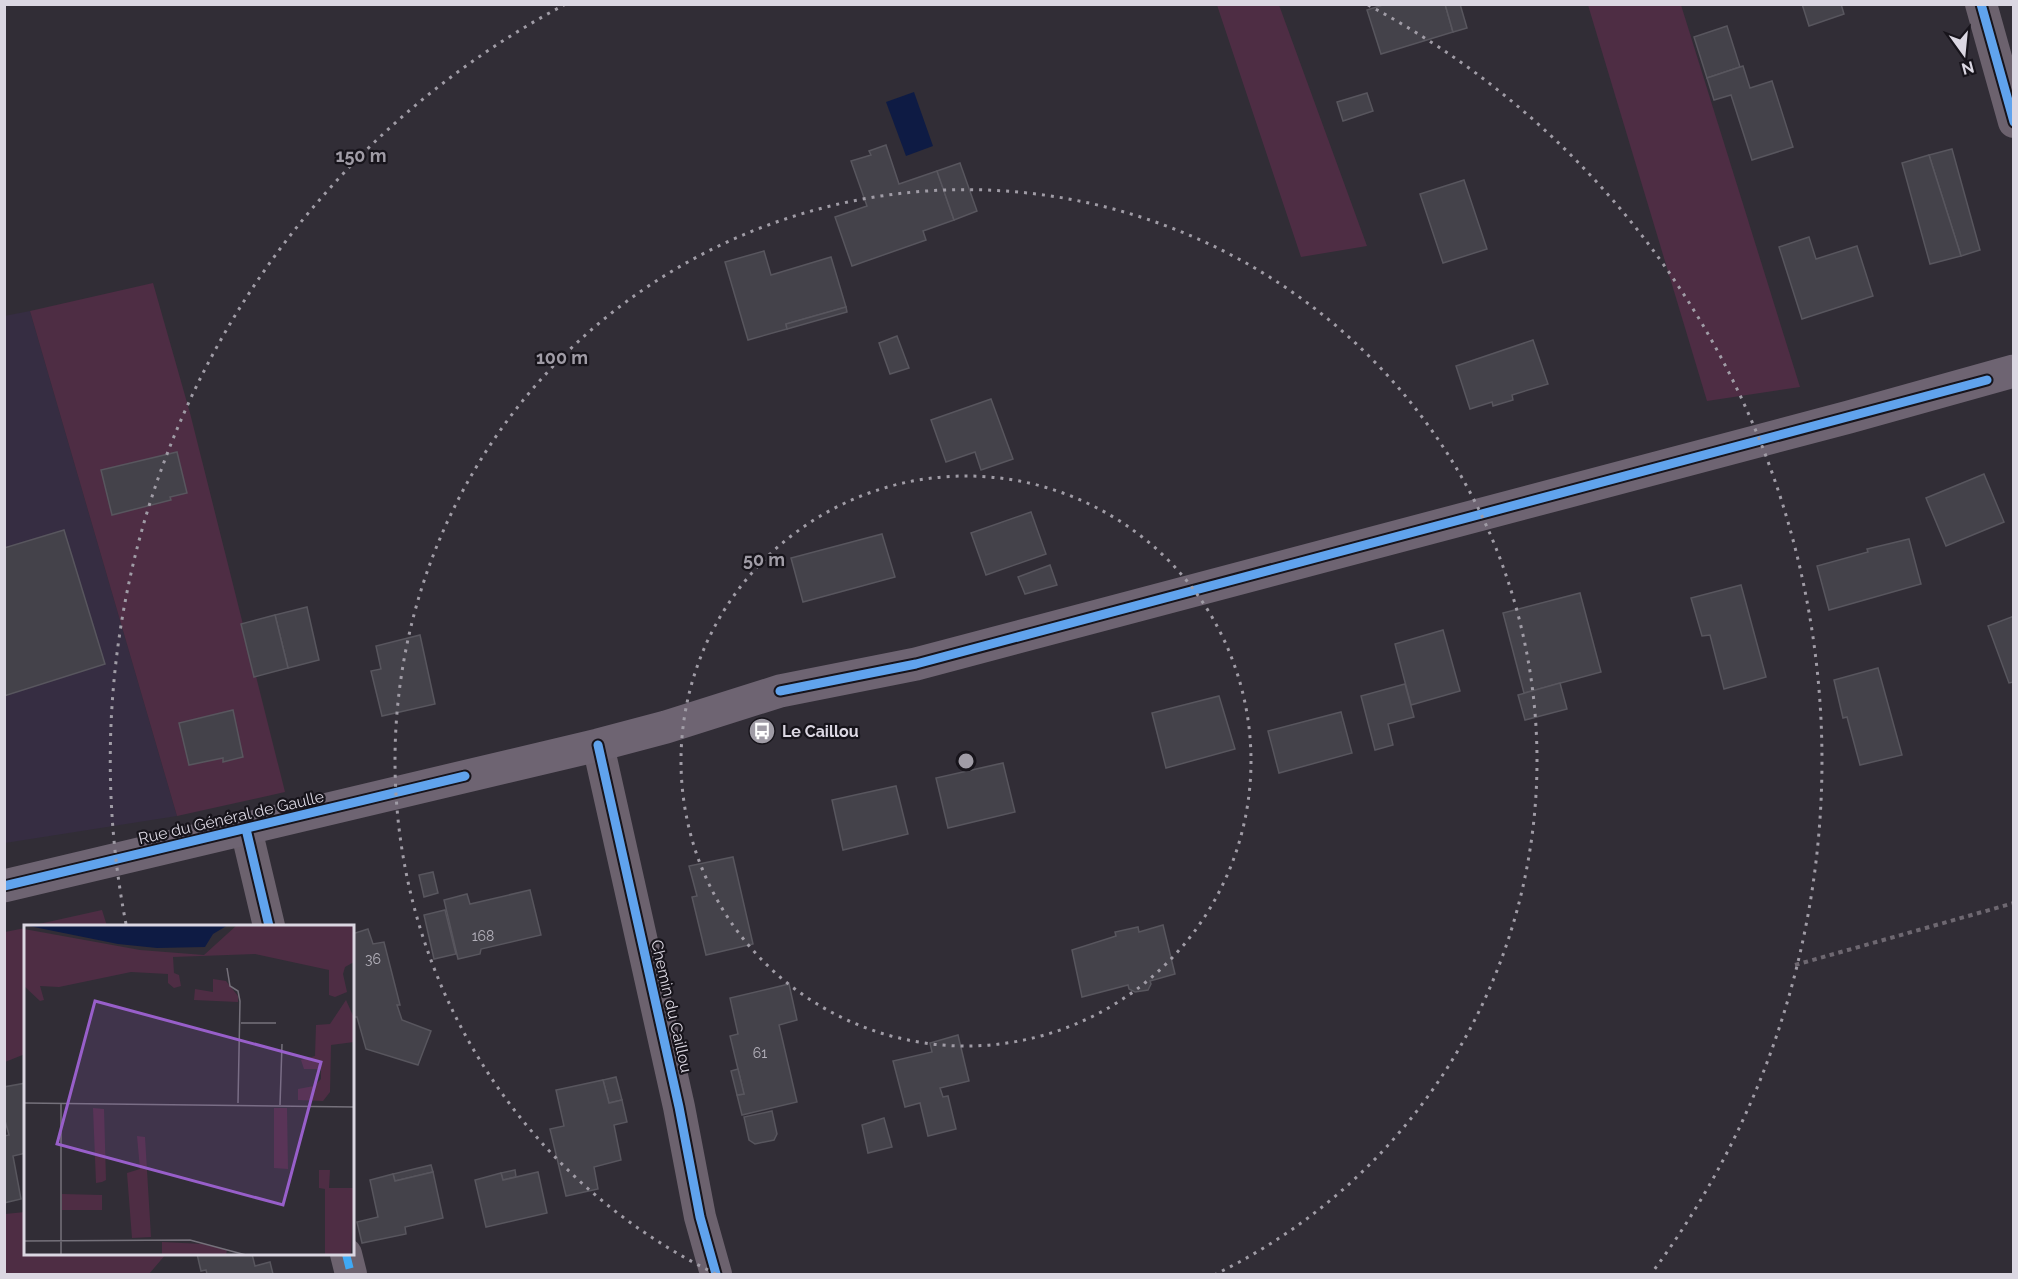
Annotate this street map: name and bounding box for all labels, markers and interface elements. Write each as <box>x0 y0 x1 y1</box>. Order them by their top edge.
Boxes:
north arrow <box>1934 24 1994 84</box>
text: N <box>1959 57 1976 79</box>
text: 150 m <box>336 145 387 166</box>
text: 100 m <box>536 347 588 368</box>
text: 50 m <box>743 549 785 570</box>
bus stop icon: Le Caillou <box>747 716 777 746</box>
place label: Le Caillou <box>782 722 859 741</box>
centre of rings <box>956 751 976 771</box>
street label: Rue du Général de Gaulle <box>136 787 326 848</box>
inset map <box>24 925 354 1255</box>
house number: 168 <box>472 928 494 944</box>
street label: Chemin du Caillou <box>647 938 696 1074</box>
house number: 36 <box>365 951 381 967</box>
house number: 61 <box>753 1045 767 1061</box>

